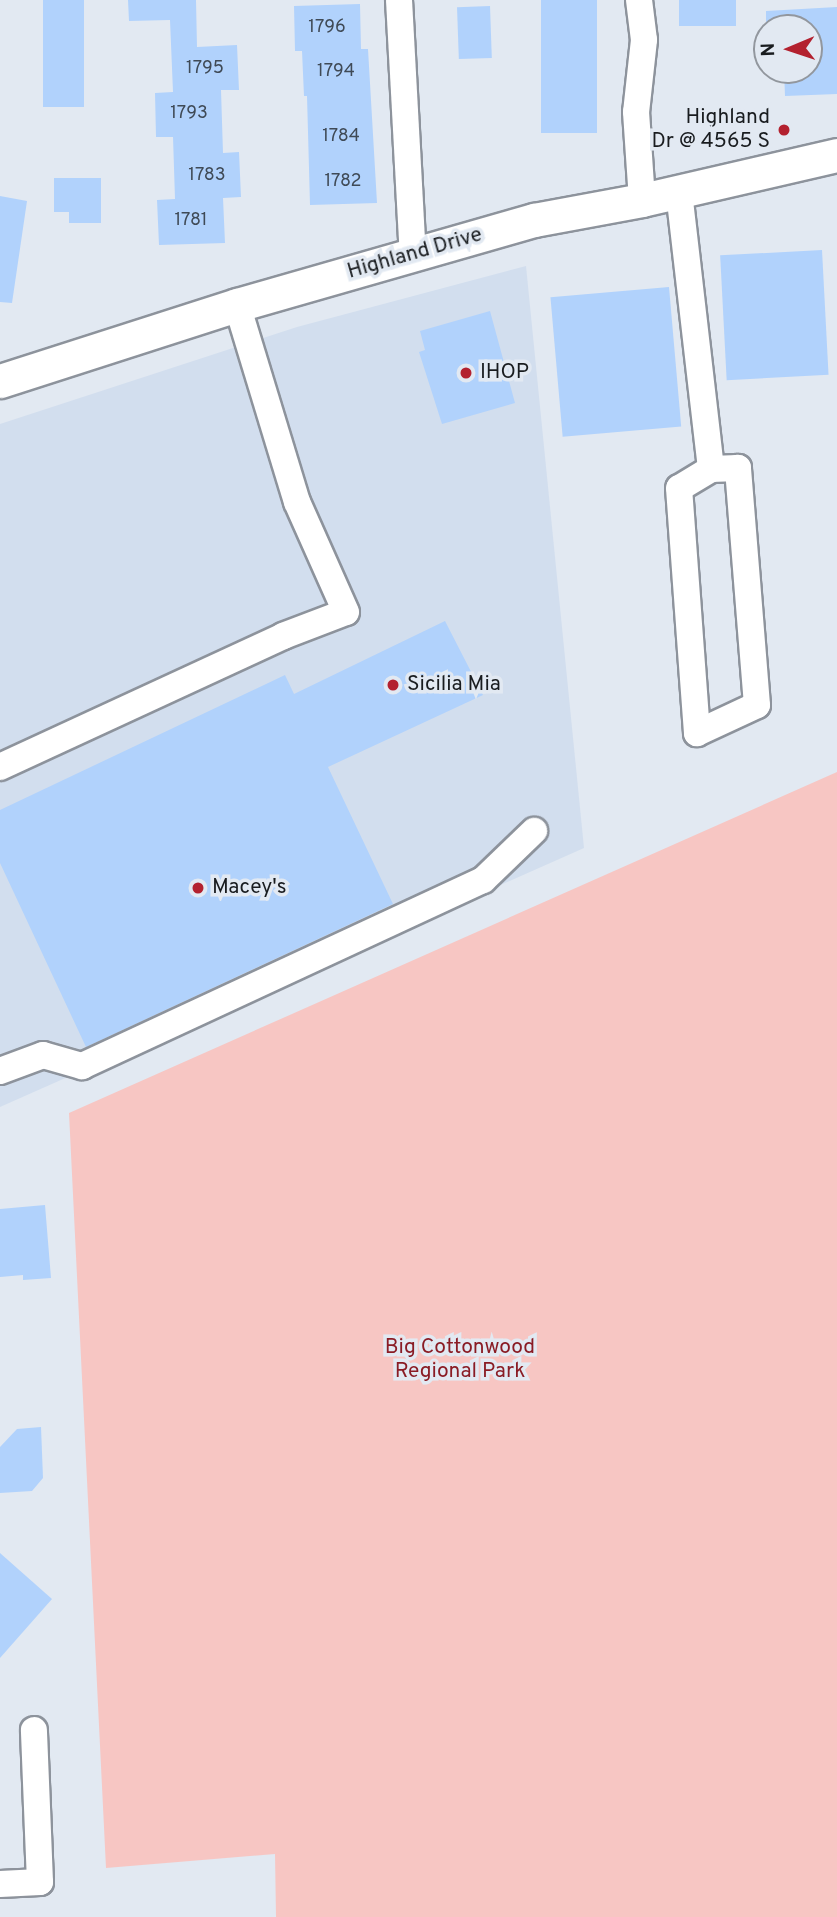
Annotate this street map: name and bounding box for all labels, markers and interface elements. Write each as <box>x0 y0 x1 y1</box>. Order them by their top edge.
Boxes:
north arrow <box>753 14 823 84</box>
house number: 1796 <box>308 17 346 39</box>
text: N <box>757 42 781 57</box>
house number: 1795 <box>186 58 224 80</box>
house number: 1794 <box>317 61 355 83</box>
house number: 1793 <box>170 103 208 125</box>
place label: Highland Dr @ 4565 S <box>651 105 770 155</box>
marker: Highland Dr @ 4565 S <box>776 122 792 138</box>
house number: 1784 <box>322 126 360 148</box>
house number: 1783 <box>188 165 226 187</box>
house number: 1782 <box>324 171 362 193</box>
house number: 1781 <box>174 210 208 232</box>
street label: Highland Drive <box>345 223 485 285</box>
place label: IHOP <box>480 360 529 386</box>
marker: IHOP <box>458 365 474 381</box>
place label: Sicilia Mia <box>407 672 501 698</box>
marker: Sicilia Mia <box>385 677 401 693</box>
place label: Macey's <box>212 875 287 901</box>
marker: Macey's <box>190 880 206 896</box>
park label: Big Cottonwood Regional Park <box>385 1335 535 1385</box>

